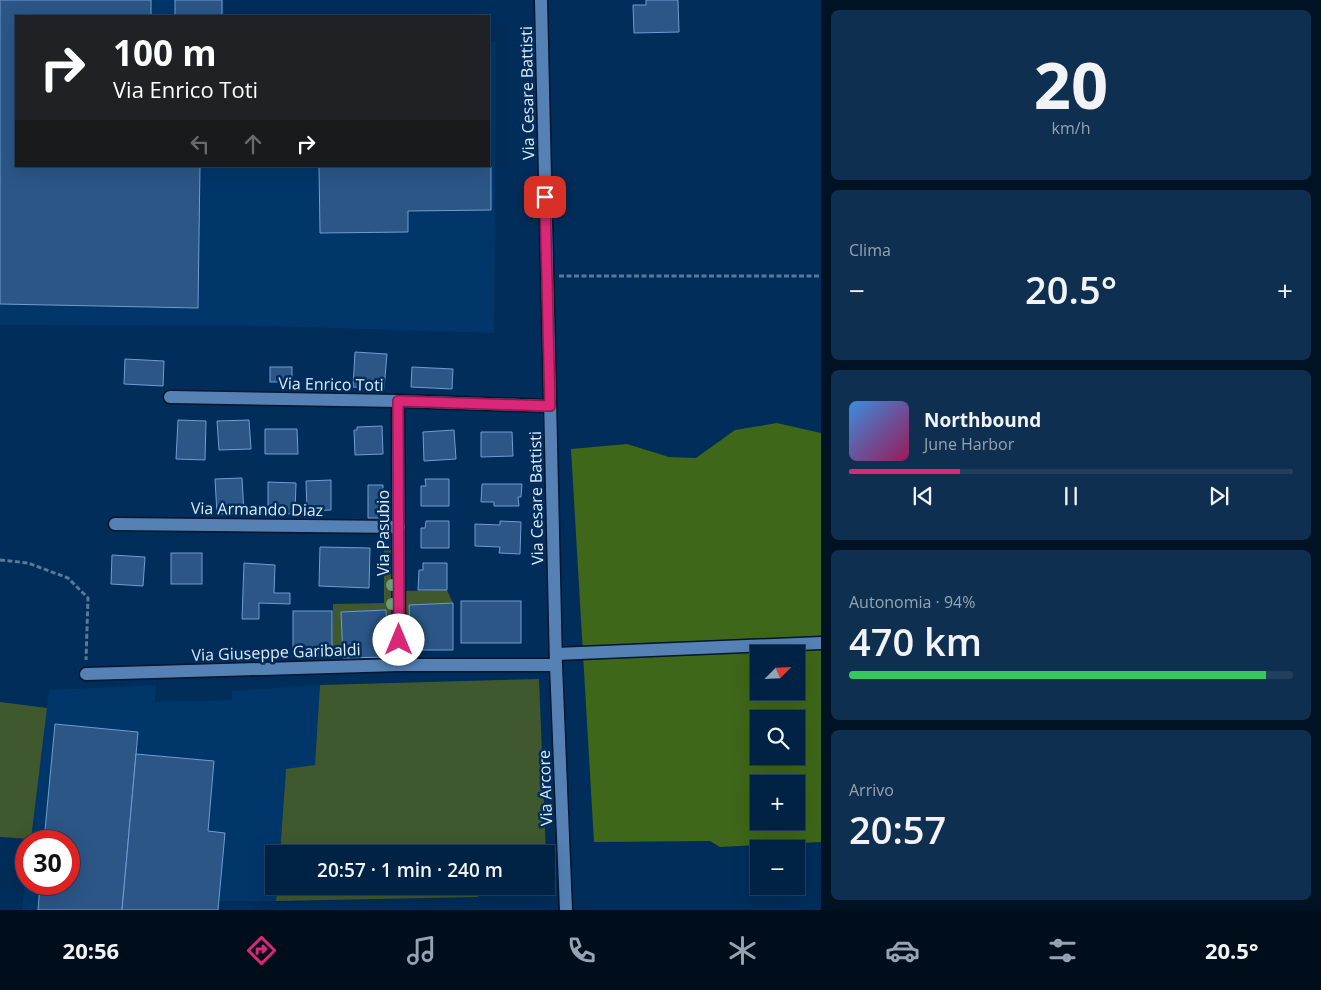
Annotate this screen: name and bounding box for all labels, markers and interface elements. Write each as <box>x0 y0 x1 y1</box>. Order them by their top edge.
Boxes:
street label: Via Cesare Battisti <box>515 26 539 160</box>
text: 100 m <box>113 29 217 76</box>
icon: right <box>30 35 95 100</box>
text: 20 <box>1034 40 1108 128</box>
text: Via Enrico Toti <box>113 74 258 104</box>
text: km/h <box>1052 117 1090 139</box>
icon: left <box>186 130 214 158</box>
icon: ahead <box>239 130 267 158</box>
icon: right <box>292 130 320 158</box>
pin <box>524 176 566 218</box>
icon: arrive <box>531 183 559 211</box>
text: Clima <box>849 239 891 261</box>
text: 20.5° <box>1025 263 1117 315</box>
text: − <box>849 271 865 309</box>
text: + <box>1277 271 1293 309</box>
street label: Via Enrico Toti <box>278 372 384 396</box>
text: Northbound <box>924 407 1041 433</box>
street label: Via Cesare Battisti <box>524 431 548 565</box>
text: June Harbor <box>924 433 1014 455</box>
icon: previous <box>909 482 937 510</box>
icon: pause <box>1057 482 1085 510</box>
icon: next <box>1205 482 1233 510</box>
street label: Via Pasubio <box>372 490 394 576</box>
street label: Via Armando Diaz <box>191 497 323 521</box>
text: Autonomia · 94% <box>849 591 975 613</box>
position arrow <box>372 613 424 665</box>
text: 470 km <box>849 615 982 667</box>
street label: Via Giuseppe Garibaldi <box>191 638 361 666</box>
north arrow <box>750 645 805 700</box>
map controls <box>750 645 805 895</box>
button: search <box>750 710 805 765</box>
street label: Via Arcore <box>533 750 557 826</box>
button: + <box>750 775 805 830</box>
text: Arrivo <box>849 779 894 801</box>
text: 20:57 <box>849 803 946 855</box>
speed limit sign: 30 <box>15 830 80 895</box>
button: − <box>750 840 805 895</box>
text: 20:57 · 1 min · 240 m <box>317 857 503 883</box>
icon: directions <box>244 933 279 968</box>
icon: music <box>404 933 439 968</box>
icon: phone <box>564 933 599 968</box>
icon: climate <box>725 933 760 968</box>
icon: car <box>885 933 920 968</box>
icon: filters <box>1045 933 1080 968</box>
text: 20:56 <box>63 935 119 965</box>
text: 20.5° <box>1205 935 1258 965</box>

